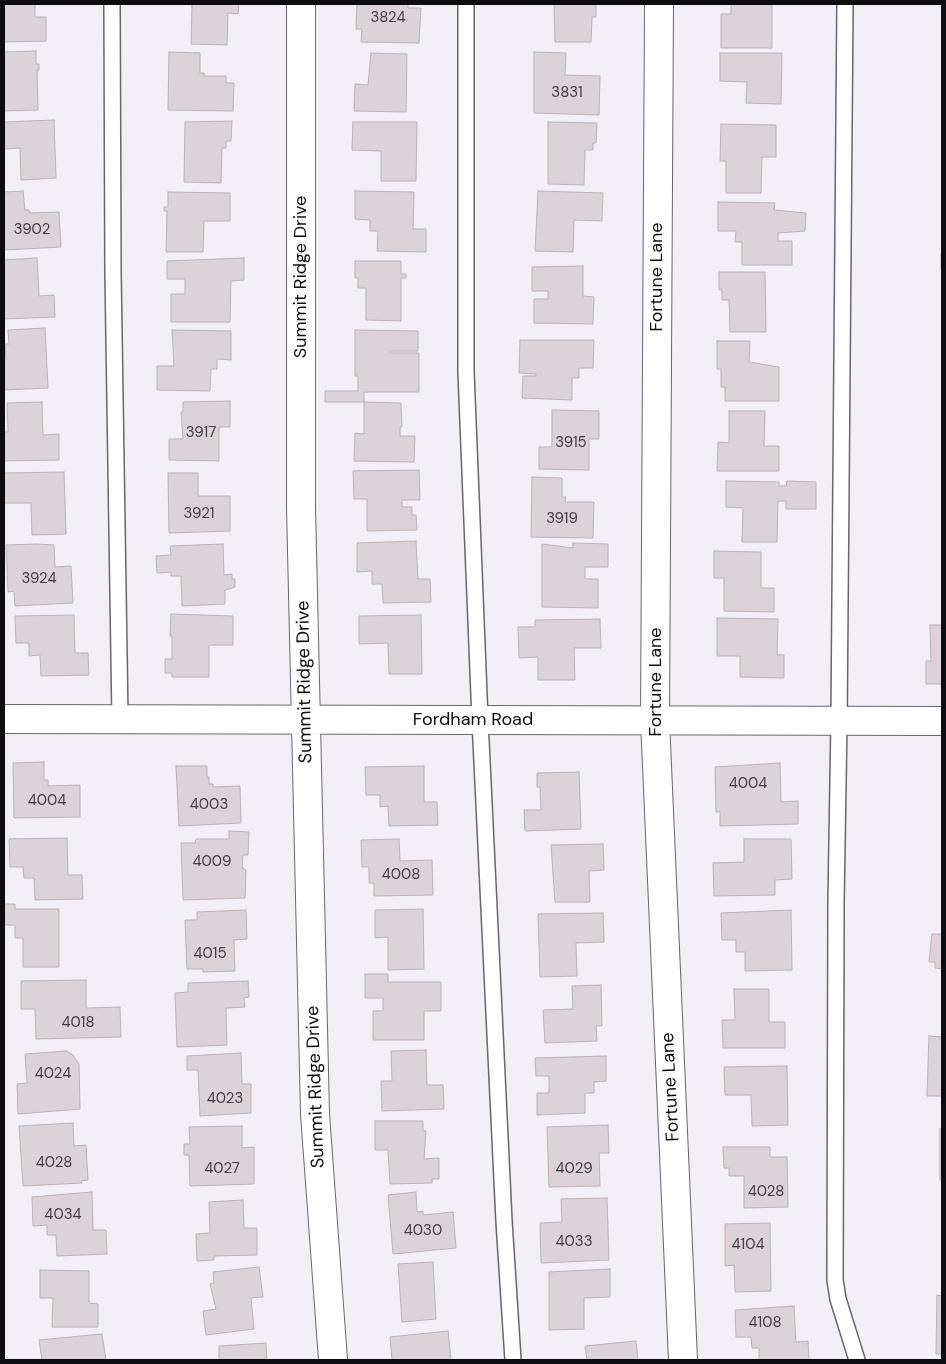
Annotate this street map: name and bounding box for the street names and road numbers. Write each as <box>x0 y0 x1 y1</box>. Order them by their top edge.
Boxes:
street label: Summit Ridge Drive <box>290 196 312 358</box>
street label: Fortune Lane <box>646 222 668 332</box>
street label: Summit Ridge Drive <box>293 601 317 763</box>
street label: Fortune Lane <box>645 627 667 737</box>
street label: Fordham Road <box>413 709 533 731</box>
street label: Summit Ridge Drive <box>302 1005 330 1169</box>
street label: Fortune Lane <box>657 1032 685 1142</box>

